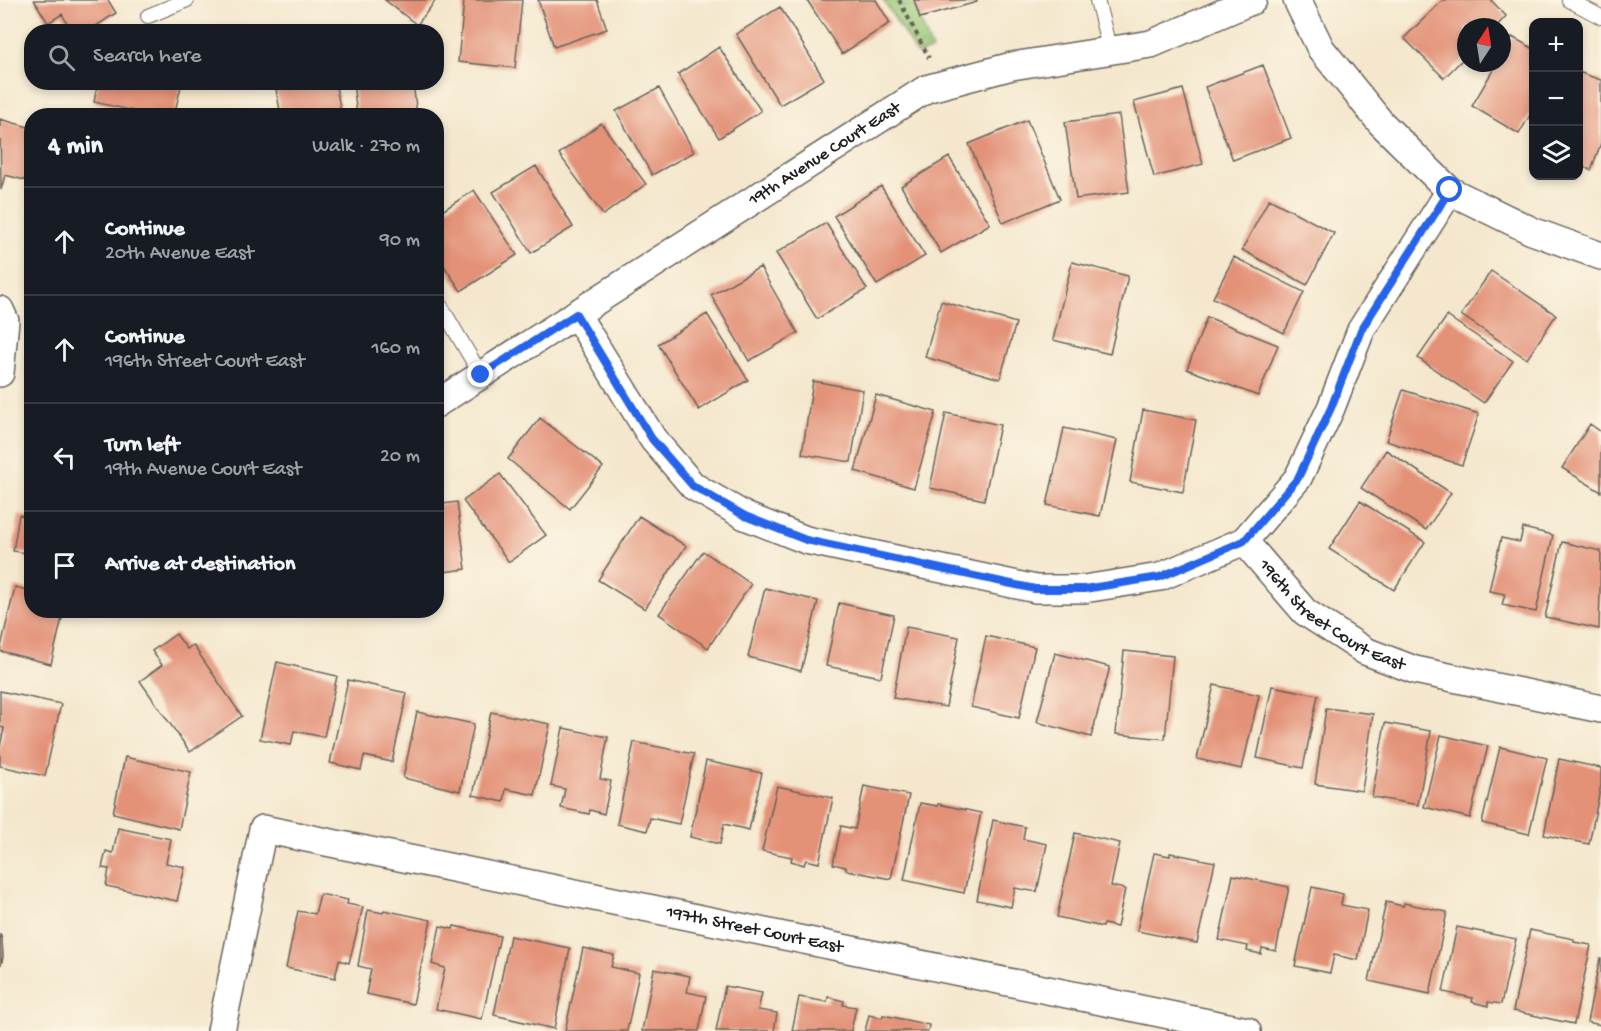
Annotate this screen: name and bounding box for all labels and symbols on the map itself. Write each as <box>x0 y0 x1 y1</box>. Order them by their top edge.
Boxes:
north arrow <box>1457 18 1511 72</box>
street label: 19th Avenue Court East <box>744 97 906 211</box>
route start <box>1436 176 1462 202</box>
route end <box>467 361 493 387</box>
street label: 196th Street Court East <box>1253 554 1410 676</box>
street label: 197th Street Court East <box>663 901 846 959</box>

